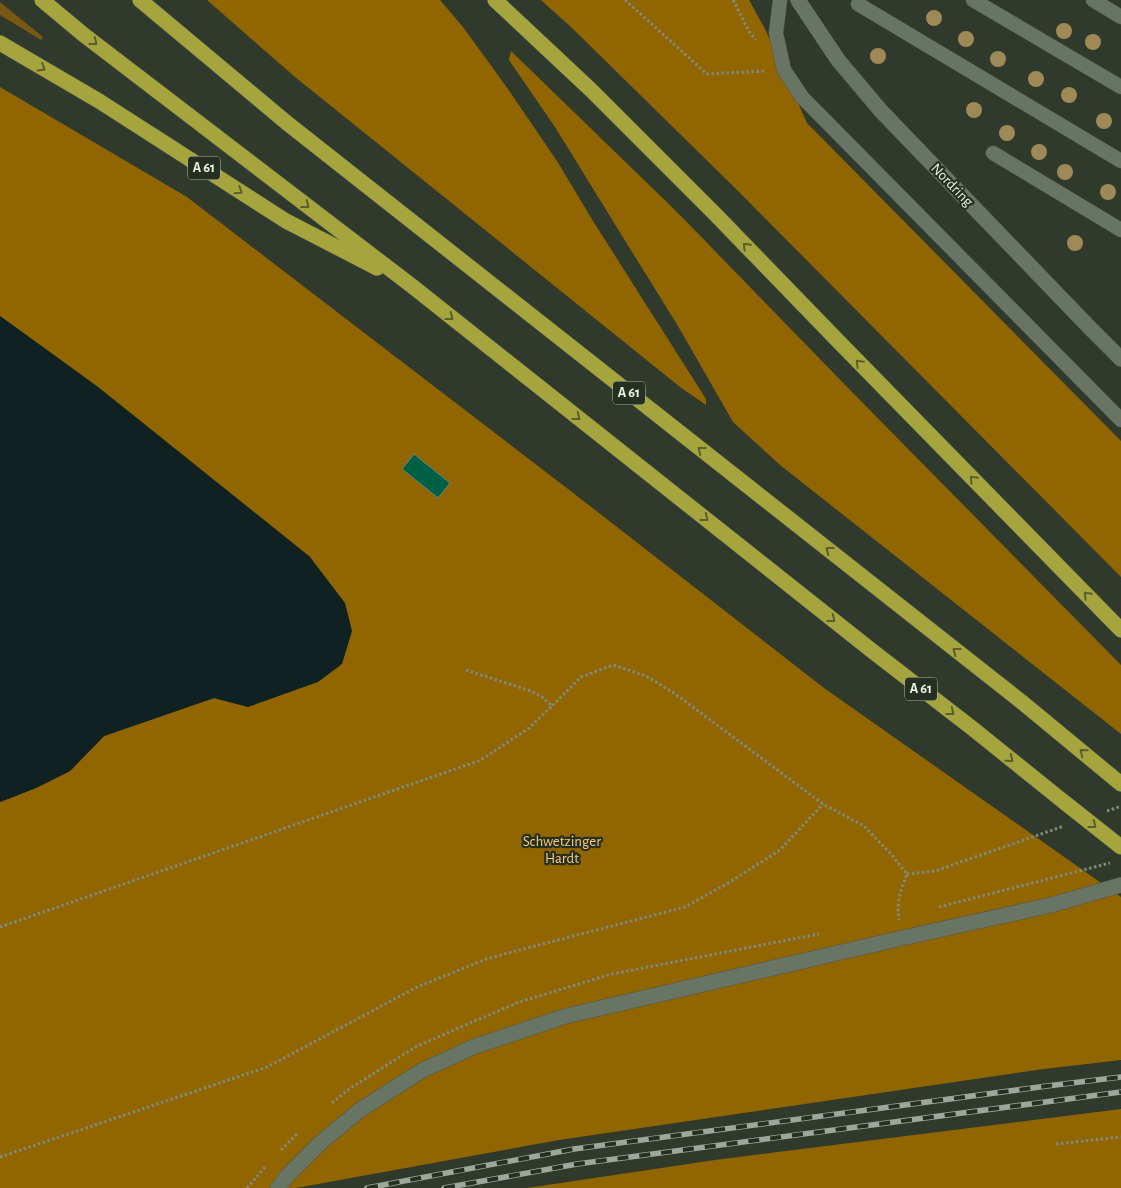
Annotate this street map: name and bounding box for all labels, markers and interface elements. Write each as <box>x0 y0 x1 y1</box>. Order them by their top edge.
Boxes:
one-way arrow <box>88 36 97 45</box>
one-way arrow <box>37 61 46 71</box>
road number: A 61 <box>188 156 220 180</box>
street label: Nordring <box>928 161 976 210</box>
one-way arrow <box>234 185 243 194</box>
one-way arrow <box>300 199 310 208</box>
one-way arrow <box>743 243 752 252</box>
one-way arrow <box>444 311 453 319</box>
one-way arrow <box>856 360 865 369</box>
road number: A 61 <box>613 382 645 404</box>
one-way arrow <box>571 412 580 420</box>
one-way arrow <box>698 447 707 455</box>
one-way arrow <box>970 476 979 485</box>
one-way arrow <box>699 513 708 522</box>
one-way arrow <box>826 548 835 556</box>
one-way arrow <box>1084 592 1093 601</box>
one-way arrow <box>826 614 835 622</box>
one-way arrow <box>953 647 962 656</box>
road number: A 61 <box>905 678 937 701</box>
one-way arrow <box>945 706 955 715</box>
one-way arrow <box>1080 749 1089 758</box>
one-way arrow <box>1004 753 1013 761</box>
one-way arrow <box>1087 819 1096 828</box>
park label: Schwetzinger Hardt <box>523 834 601 866</box>

